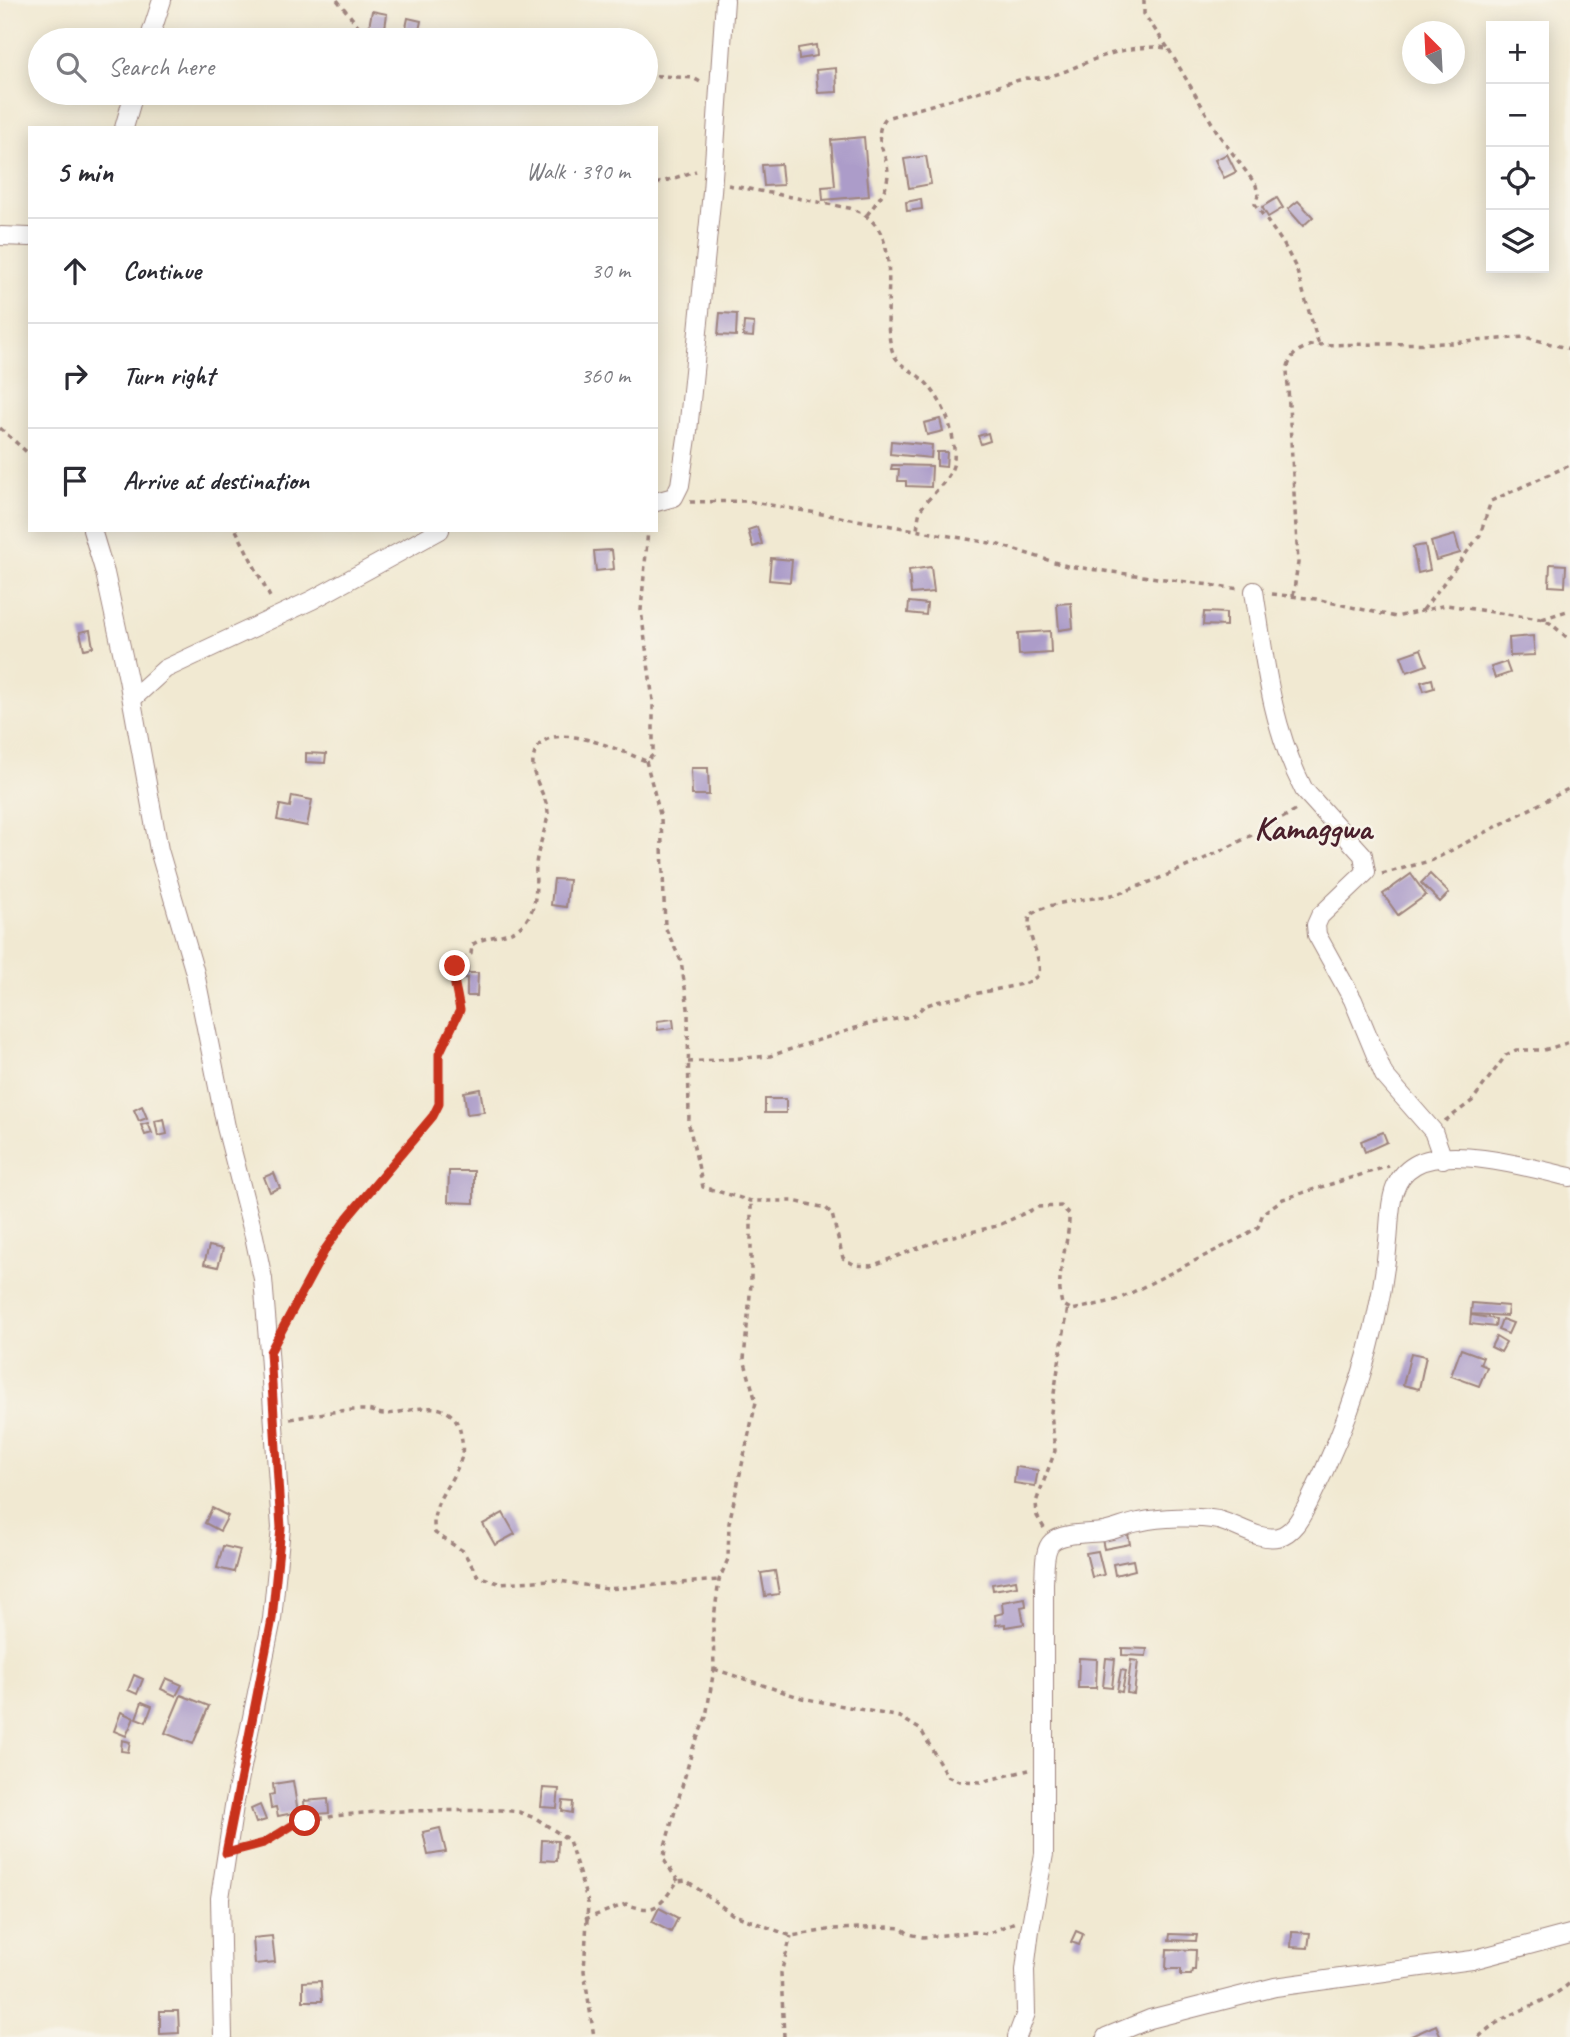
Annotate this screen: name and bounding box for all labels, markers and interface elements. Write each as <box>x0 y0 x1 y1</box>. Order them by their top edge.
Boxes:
north arrow <box>1402 21 1465 84</box>
map controls <box>1486 21 1549 273</box>
button: + <box>1486 21 1549 84</box>
search box <box>28 28 658 105</box>
icon: search <box>52 48 90 86</box>
text: Search here <box>108 50 214 83</box>
button: − <box>1486 84 1549 147</box>
button: locate <box>1486 147 1549 210</box>
text: 5 min <box>56 153 113 191</box>
text: Walk · 390 m <box>526 157 630 186</box>
button: layers <box>1486 210 1549 273</box>
icon: ahead <box>56 252 94 290</box>
text: Continue <box>123 254 201 287</box>
text: 30 m <box>591 256 630 285</box>
icon: right <box>56 357 94 395</box>
text: Turn right <box>123 359 214 392</box>
text: 360 m <box>581 361 630 390</box>
icon: arrive <box>56 462 94 500</box>
text: Arrive at destination <box>123 464 309 497</box>
district label: Kamaggwa <box>1254 807 1375 849</box>
route end <box>439 950 470 981</box>
route start <box>289 1805 320 1836</box>

